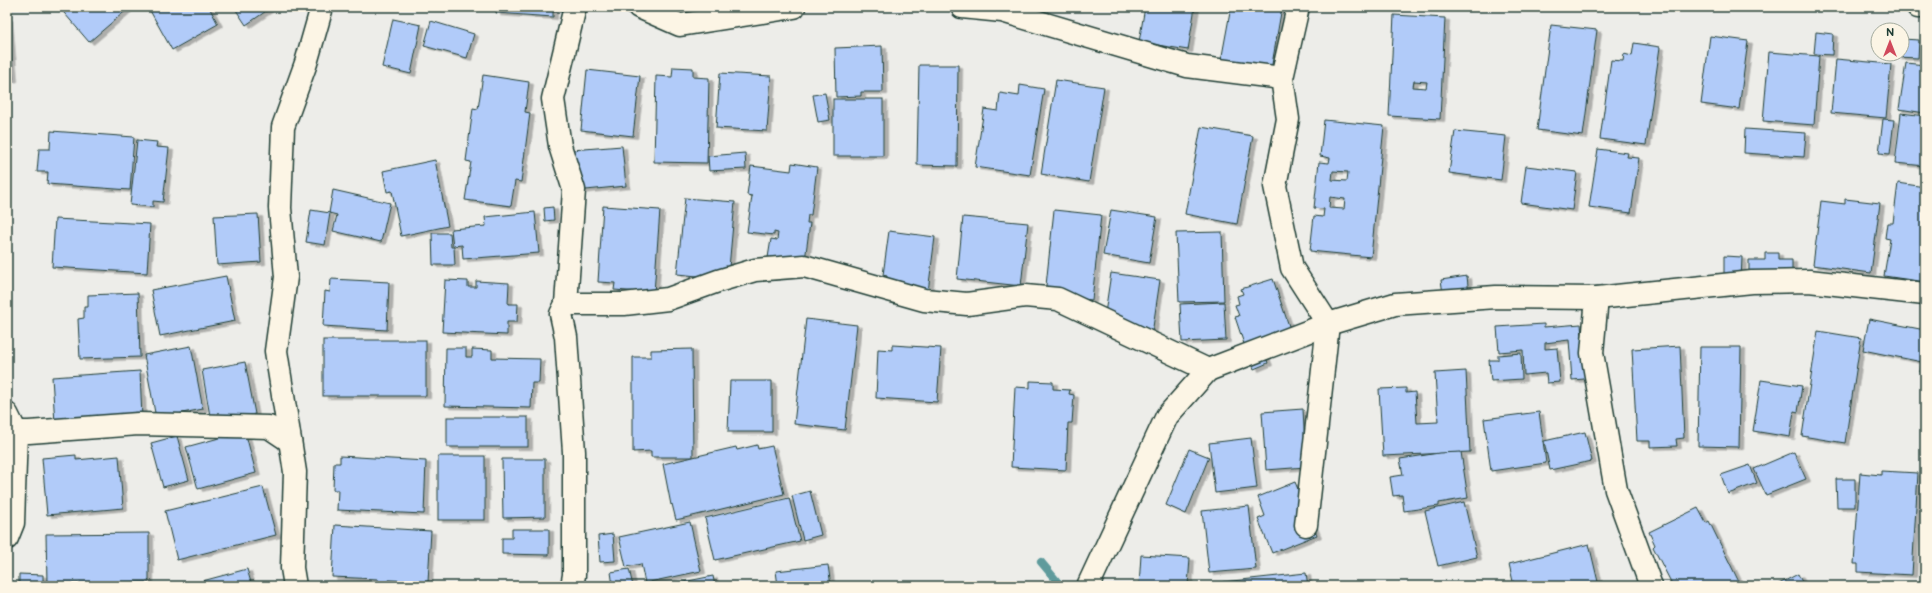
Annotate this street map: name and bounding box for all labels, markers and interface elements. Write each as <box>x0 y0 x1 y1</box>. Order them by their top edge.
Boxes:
north arrow <box>1870 22 1910 62</box>
text: N <box>1886 26 1894 39</box>

